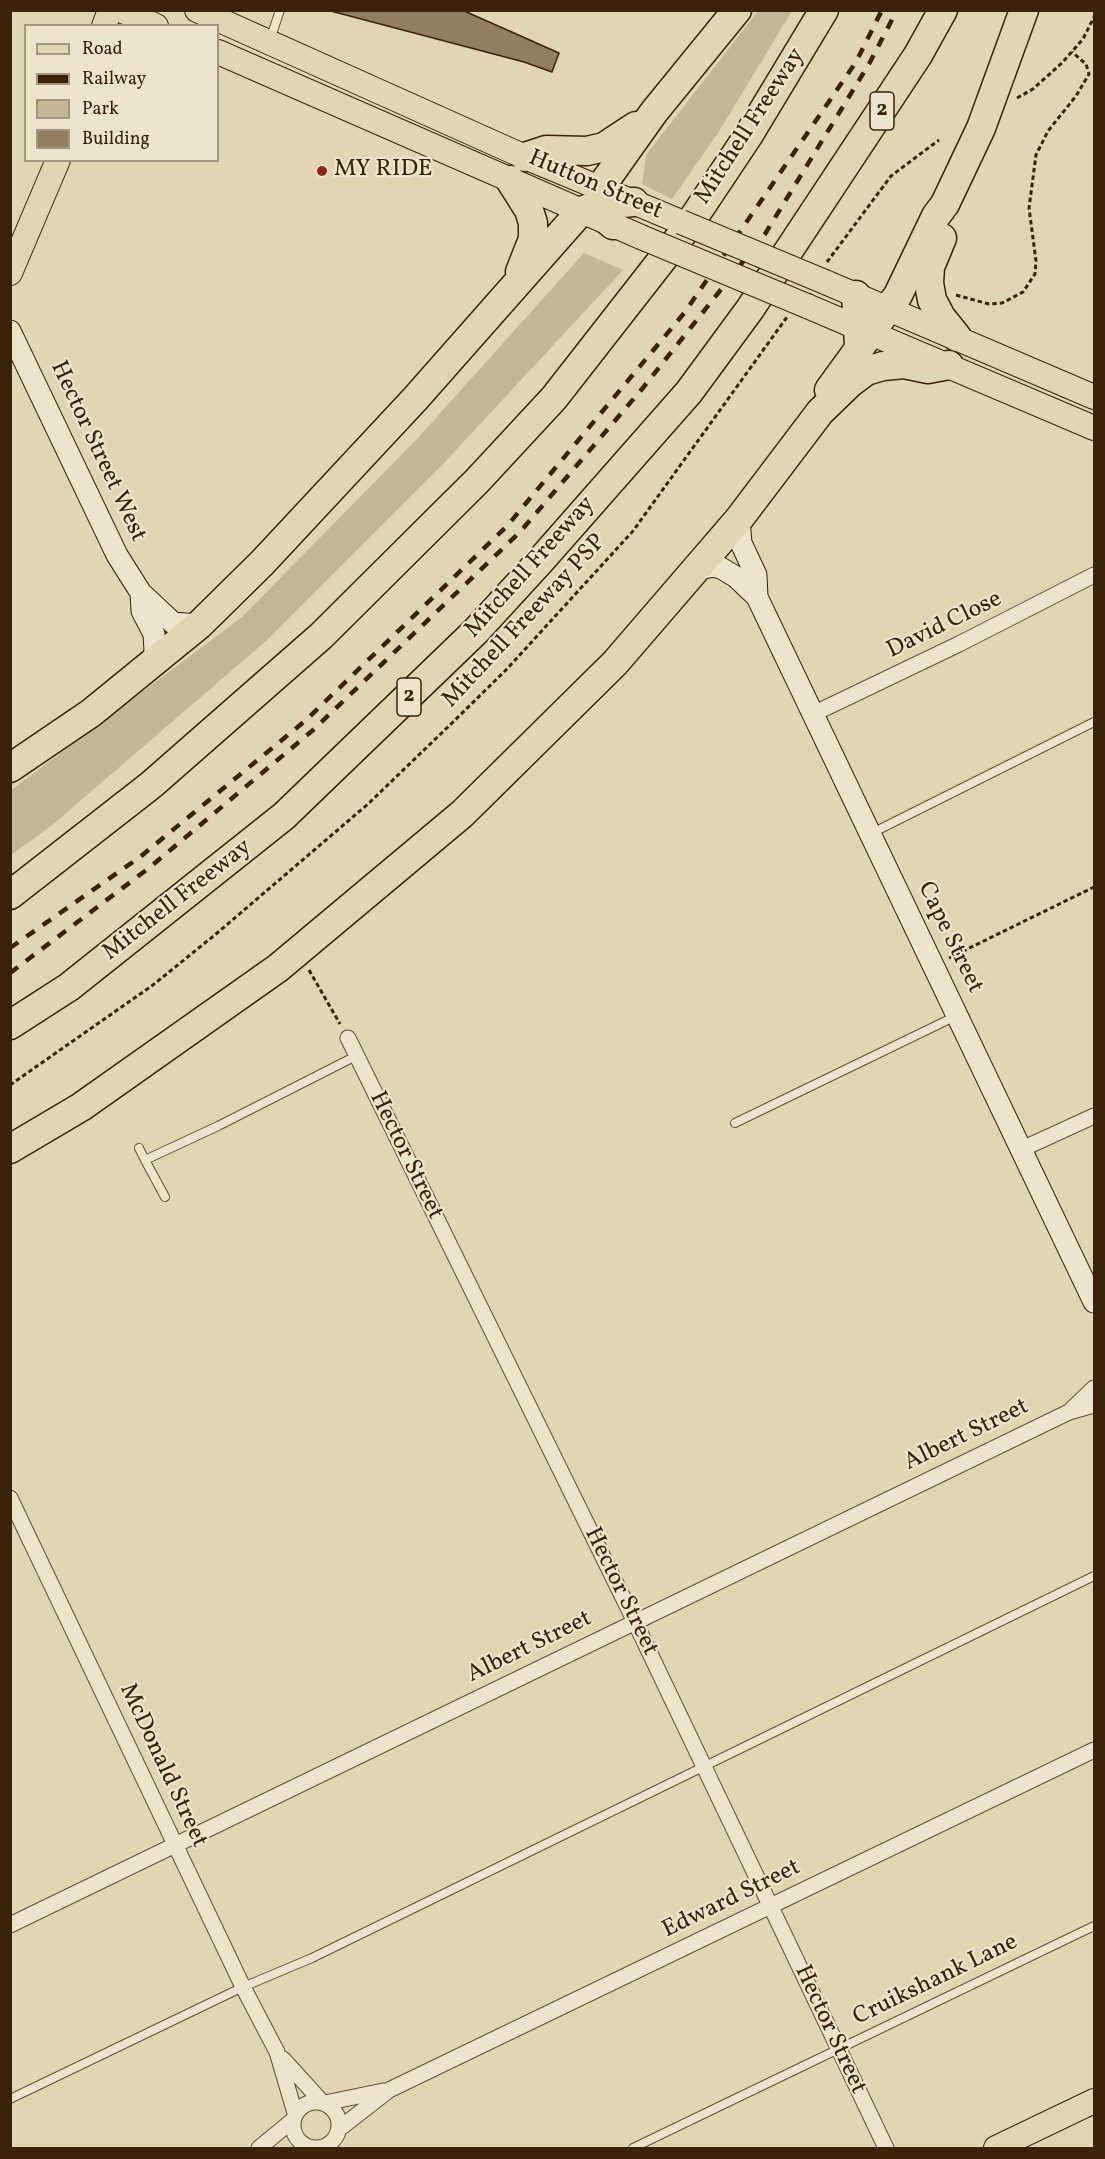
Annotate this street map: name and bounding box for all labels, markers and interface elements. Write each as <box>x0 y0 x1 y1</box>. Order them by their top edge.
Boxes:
legend <box>24 24 219 162</box>
text: Road <box>82 37 123 62</box>
street label: Mitchell Freeway <box>690 43 812 211</box>
text: Railway <box>82 67 146 92</box>
road number: 2 <box>870 92 894 130</box>
text: Park <box>82 97 119 122</box>
text: Building <box>82 127 150 152</box>
street label: Hutton Street <box>524 145 666 227</box>
place label: MY RIDE <box>334 157 432 185</box>
marker: MY RIDE <box>315 164 329 178</box>
street label: Hector Street West <box>43 357 151 547</box>
street label: Mitchell Freeway <box>460 491 602 645</box>
street label: Mitchell Freeway PSP <box>437 529 613 715</box>
street label: David Close <box>883 586 1007 666</box>
road number: 2 <box>397 678 421 716</box>
street label: Mitchell Freeway <box>98 834 258 968</box>
street label: Cape Street <box>910 878 988 998</box>
street label: Hector Street <box>362 1087 448 1225</box>
street label: Albert Street <box>900 1394 1034 1478</box>
street label: Hector Street <box>577 1523 663 1661</box>
street label: Albert Street <box>463 1606 597 1690</box>
street label: McDonald Street <box>111 1679 213 1853</box>
street label: Edward Street <box>658 1854 806 1946</box>
street label: Cruikshank Lane <box>849 1929 1023 2033</box>
street label: Hector Street <box>787 1961 871 2099</box>

